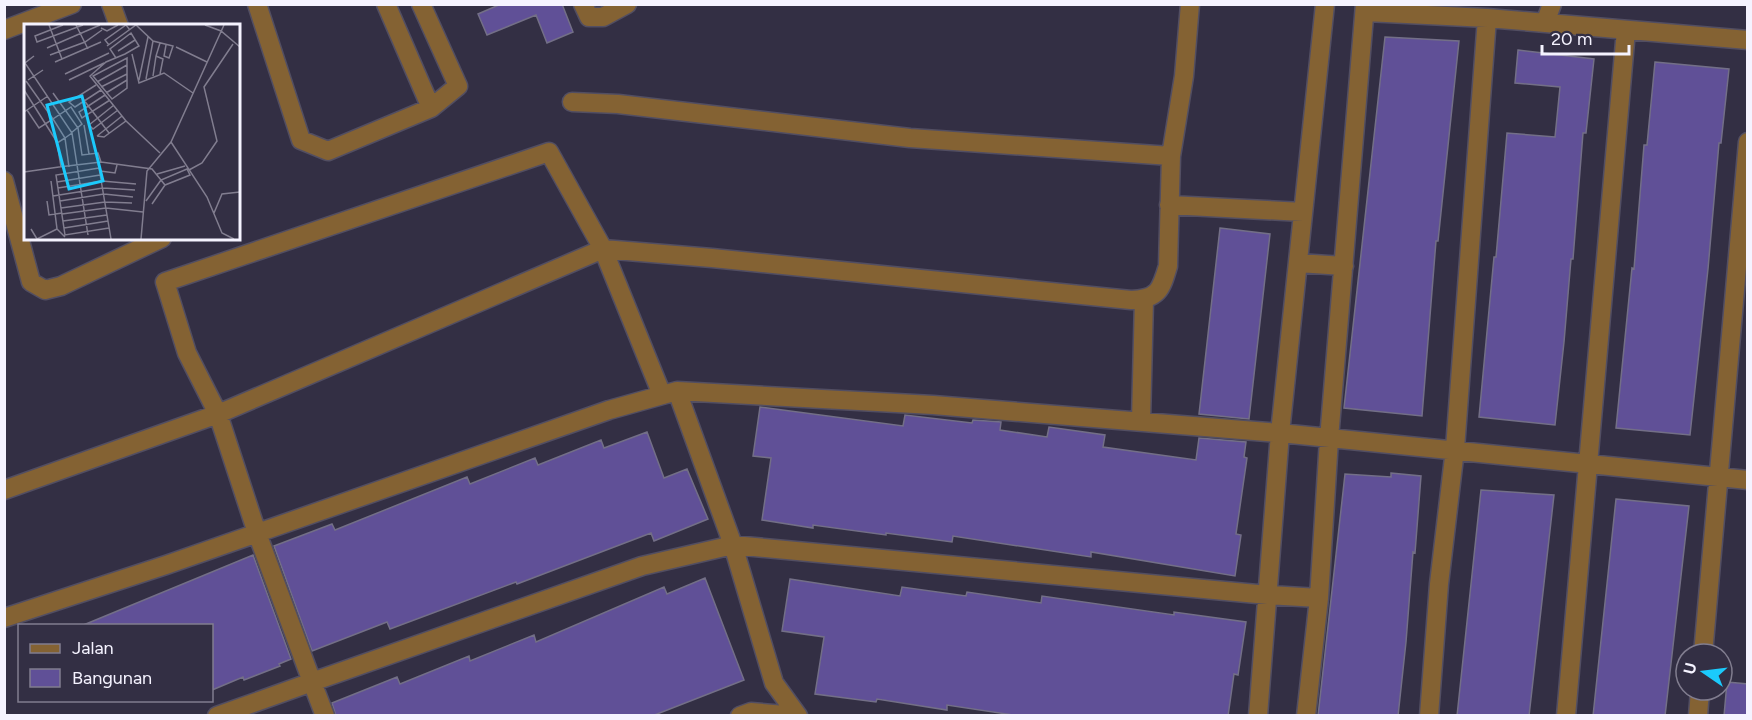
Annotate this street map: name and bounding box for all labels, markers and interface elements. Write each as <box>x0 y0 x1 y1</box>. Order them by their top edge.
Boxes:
scale bar <box>1542 18 1629 56</box>
inset map <box>24 24 240 240</box>
text: 20 m <box>1551 28 1592 50</box>
legend <box>18 624 213 702</box>
text: Jalan <box>72 637 114 659</box>
north arrow <box>1674 642 1734 702</box>
text: U <box>1679 661 1701 676</box>
text: Bangunan <box>72 667 152 689</box>

